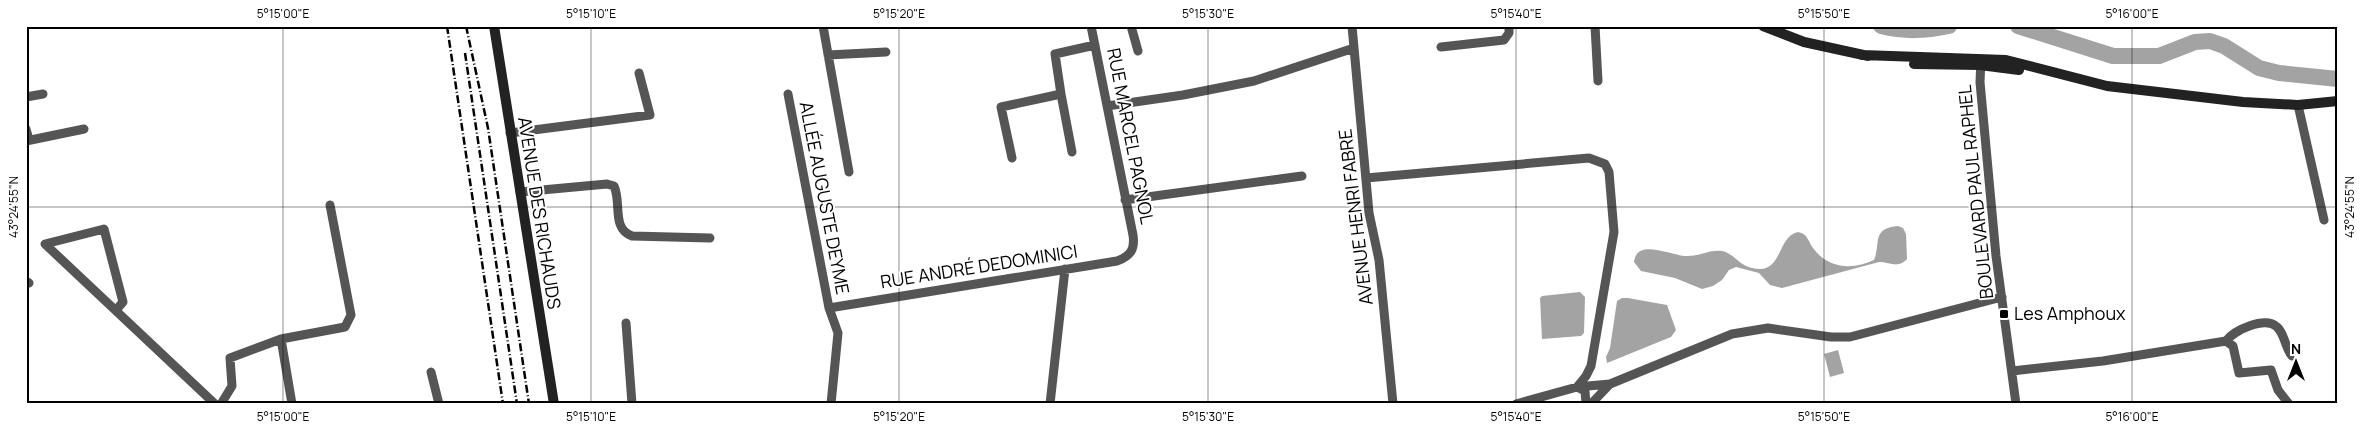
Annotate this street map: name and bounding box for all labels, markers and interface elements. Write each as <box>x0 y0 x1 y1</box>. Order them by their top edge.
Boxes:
text: 5°15'00"E <box>257 5 310 22</box>
text: 5°15'10"E <box>566 5 616 22</box>
text: 5°15'20"E <box>873 5 925 22</box>
text: 5°15'30"E <box>1182 5 1234 22</box>
text: 5°15'40"E <box>1490 5 1542 22</box>
text: 5°15'50"E <box>1798 5 1850 22</box>
text: 5°16'00"E <box>2105 5 2159 22</box>
street label: RUE MARCEL PAGNOL <box>1102 46 1160 226</box>
street label: BOULEVARD PAUL RAPHEL <box>1952 84 1998 300</box>
street label: ALLÉE AUGUSTE DEYME <box>795 99 855 296</box>
street label: AVENUE DES RICHAUDS <box>513 115 567 311</box>
street label: AVENUE HENRI FABRE <box>1332 128 1378 306</box>
text: 43°24'55"N <box>5 176 22 238</box>
text: 43°24'55"N <box>2341 176 2358 238</box>
street label: RUE ANDRÉ DEDOMINICI <box>879 239 1079 293</box>
place label: Les Amphoux <box>2014 301 2126 325</box>
marker: Les Amphoux <box>1998 308 2010 320</box>
north arrow <box>2272 338 2322 388</box>
text: N <box>2291 339 2301 358</box>
text: 5°15'00"E <box>257 408 310 425</box>
text: 5°15'10"E <box>566 408 616 425</box>
text: 5°15'20"E <box>873 408 925 425</box>
text: 5°15'30"E <box>1182 408 1234 425</box>
text: 5°15'40"E <box>1490 408 1542 425</box>
text: 5°15'50"E <box>1798 408 1850 425</box>
text: 5°16'00"E <box>2105 408 2159 425</box>

